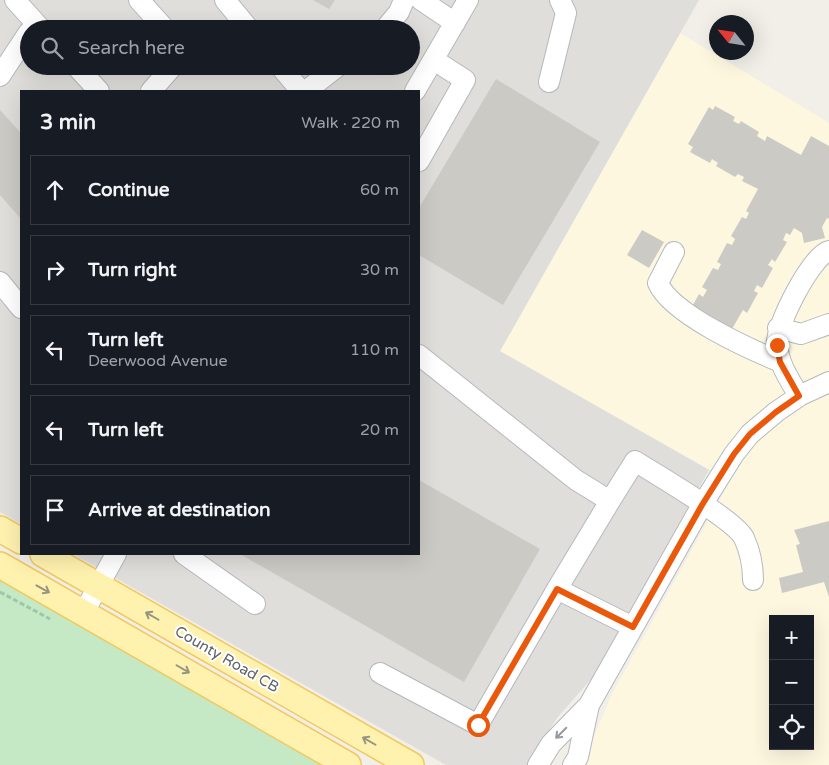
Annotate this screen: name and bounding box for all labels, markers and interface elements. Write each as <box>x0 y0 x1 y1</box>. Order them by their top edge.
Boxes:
north arrow <box>709 15 754 60</box>
search box <box>20 20 420 75</box>
icon: search <box>38 34 66 62</box>
text: Search here <box>78 37 185 59</box>
text: 3 min <box>40 110 96 135</box>
text: Walk · 220 m <box>301 113 400 133</box>
icon: ahead <box>41 176 69 204</box>
text: Continue <box>88 179 170 201</box>
text: 60 m <box>360 180 399 200</box>
icon: right <box>41 256 69 284</box>
text: Turn right <box>88 259 176 281</box>
text: 30 m <box>360 260 399 280</box>
text: Turn left <box>88 329 164 351</box>
route end <box>766 334 789 357</box>
icon: left <box>41 336 69 364</box>
text: 110 m <box>350 340 399 360</box>
text: Deerwood Avenue <box>88 351 228 371</box>
icon: left <box>41 416 69 444</box>
text: Turn left <box>88 419 164 441</box>
text: 20 m <box>360 420 399 440</box>
icon: arrive <box>41 496 69 524</box>
text: Arrive at destination <box>88 499 271 521</box>
one-way arrow <box>35 584 49 594</box>
one-way arrow <box>146 611 160 621</box>
map controls <box>769 615 814 750</box>
button: + <box>769 615 814 660</box>
street label: County Road CB <box>172 622 282 696</box>
button: − <box>769 660 814 705</box>
one-way arrow <box>176 665 190 675</box>
button: locate <box>769 705 814 750</box>
route start <box>467 714 490 737</box>
one-way arrow <box>556 727 568 739</box>
one-way arrow <box>362 735 377 745</box>

